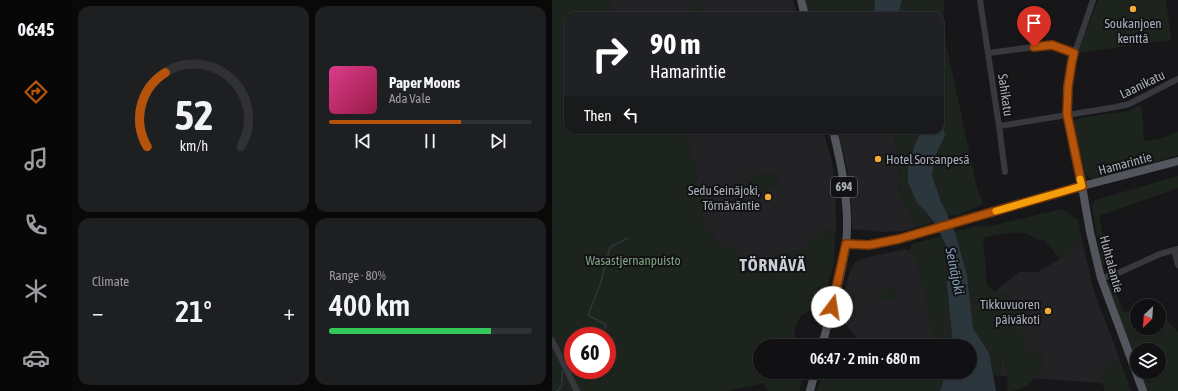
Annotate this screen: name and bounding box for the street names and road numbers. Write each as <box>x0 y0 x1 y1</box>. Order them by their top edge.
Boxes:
street label: Laanikatu <box>1117 67 1167 102</box>
street label: Sahikatu <box>995 73 1016 117</box>
street label: Hamarintie <box>1097 149 1154 178</box>
road number: 694 <box>831 177 857 197</box>
street label: Huhtalantie <box>1097 234 1126 294</box>

